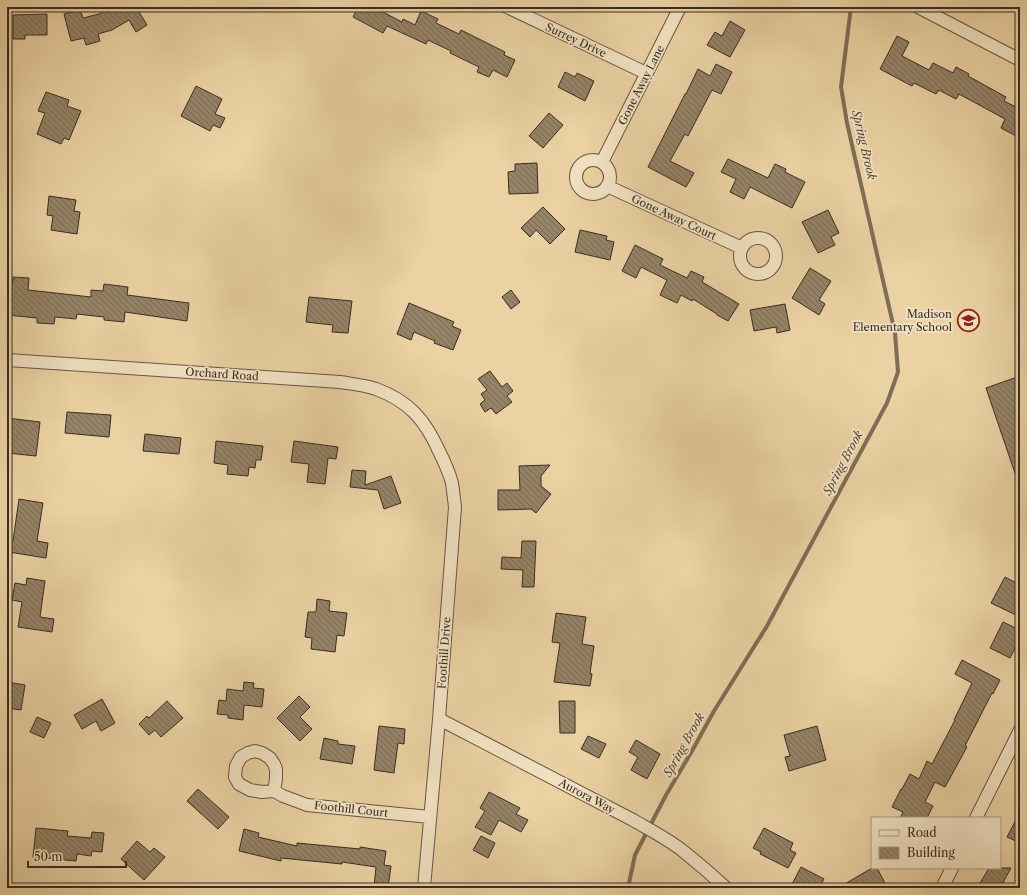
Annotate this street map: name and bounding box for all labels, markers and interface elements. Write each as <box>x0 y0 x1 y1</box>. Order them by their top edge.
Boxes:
street label: Surrey Drive <box>543 20 609 60</box>
street label: Gone Away Lane <box>615 43 667 127</box>
water label: Spring Brook <box>849 107 880 182</box>
street label: Gone Away Court <box>629 191 719 243</box>
place label: Madison Elementary School <box>853 307 953 334</box>
school or university icon: Madison Elementary School <box>955 307 981 333</box>
street label: Orchard Road <box>185 364 259 384</box>
water label: Spring Brook <box>819 427 866 499</box>
street label: Foothill Drive <box>434 616 454 690</box>
water label: Spring Brook <box>659 709 708 780</box>
street label: Aurora Way <box>556 775 618 817</box>
street label: Foothill Court <box>313 798 389 820</box>
legend <box>871 817 1001 869</box>
text: Road <box>907 825 937 840</box>
scale bar <box>28 843 126 869</box>
text: Building <box>907 845 955 860</box>
text: 50 m <box>34 849 63 864</box>

